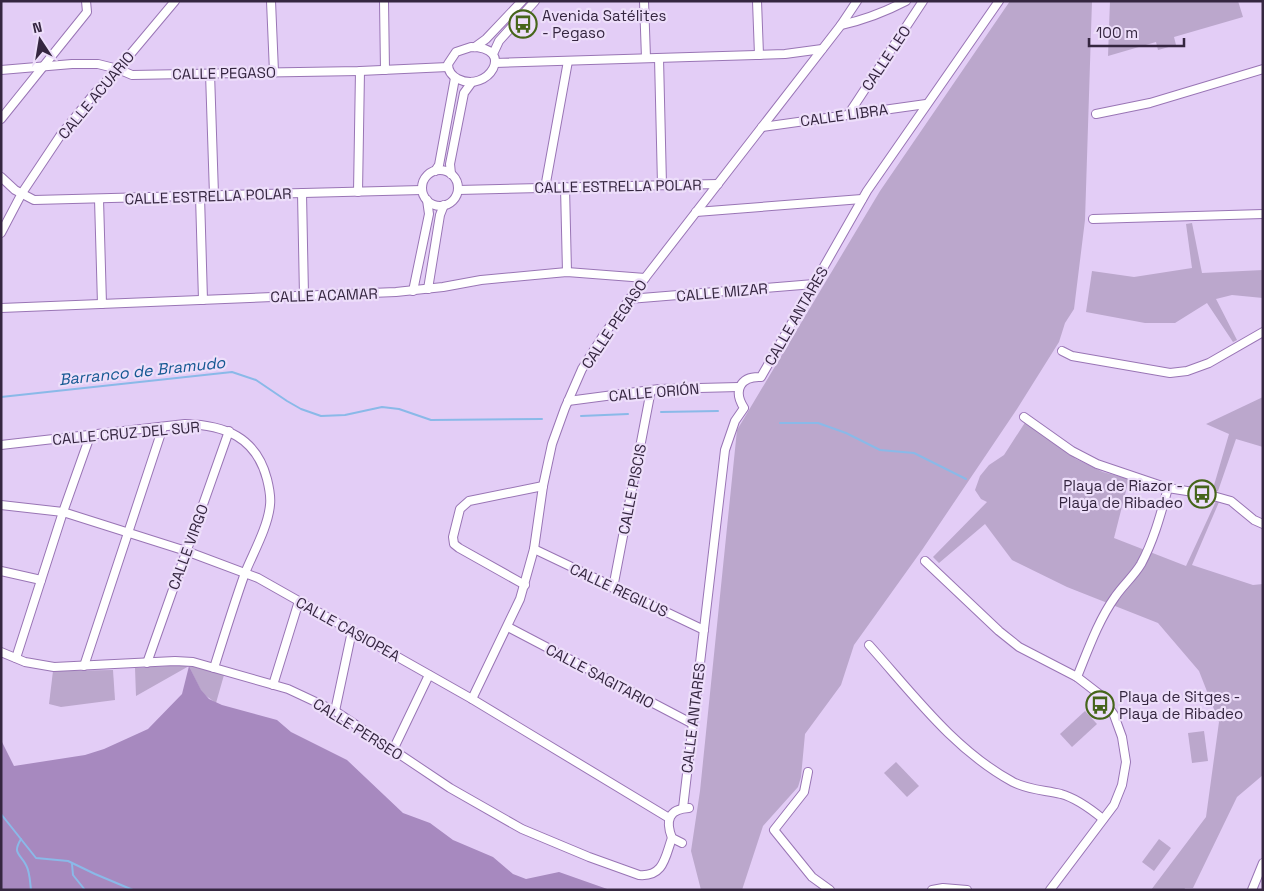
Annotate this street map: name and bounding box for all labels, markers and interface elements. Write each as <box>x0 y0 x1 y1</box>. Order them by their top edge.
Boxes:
place label: Avenida Satélites - Pegaso <box>542 6 667 42</box>
bus stop icon: Avenida Satélites - Pegaso <box>508 9 538 39</box>
north arrow <box>15 15 65 65</box>
scale bar <box>1089 15 1184 47</box>
text: N <box>31 18 44 37</box>
street label: CALLE LEO <box>857 22 915 94</box>
text: 100 m <box>1096 23 1138 42</box>
street label: CALLE ACUARIO <box>54 47 138 143</box>
street label: CALLE PEGASO <box>172 63 276 83</box>
street label: CALLE LIBRA <box>799 99 890 131</box>
street label: CALLE ESTRELLA POLAR <box>534 175 702 197</box>
street label: CALLE ESTRELLA POLAR <box>124 184 292 208</box>
street label: CALLE ANTARES <box>760 263 832 369</box>
street label: CALLE PEGASO <box>577 276 651 372</box>
street label: CALLE MIZAR <box>675 279 769 305</box>
street label: CALLE ACAMAR <box>270 284 378 306</box>
water label: Barranco de Bramudo <box>58 352 227 390</box>
street label: CALLE ORIÓN <box>608 379 700 405</box>
street label: CALLE CRUZ DEL SUR <box>51 417 201 449</box>
street label: CALLE PISCIS <box>614 442 650 536</box>
place label: Playa de Riazor - Playa de Ribadeo <box>1059 476 1183 512</box>
bus stop icon: Playa de Riazor - Playa de Ribadeo <box>1187 479 1217 509</box>
street label: CALLE VIRGO <box>164 502 212 592</box>
street label: CALLE REGILUS <box>567 559 671 621</box>
street label: CALLE CASIOPEA <box>292 592 404 666</box>
street label: CALLE SAGITARIO <box>543 639 657 713</box>
street label: CALLE ANTARES <box>677 662 709 774</box>
place label: Playa de Sitges - Playa de Ribadeo <box>1119 687 1243 723</box>
bus stop icon: Playa de Sitges - Playa de Ribadeo <box>1085 690 1115 720</box>
street label: CALLE PERSEO <box>310 694 406 764</box>

